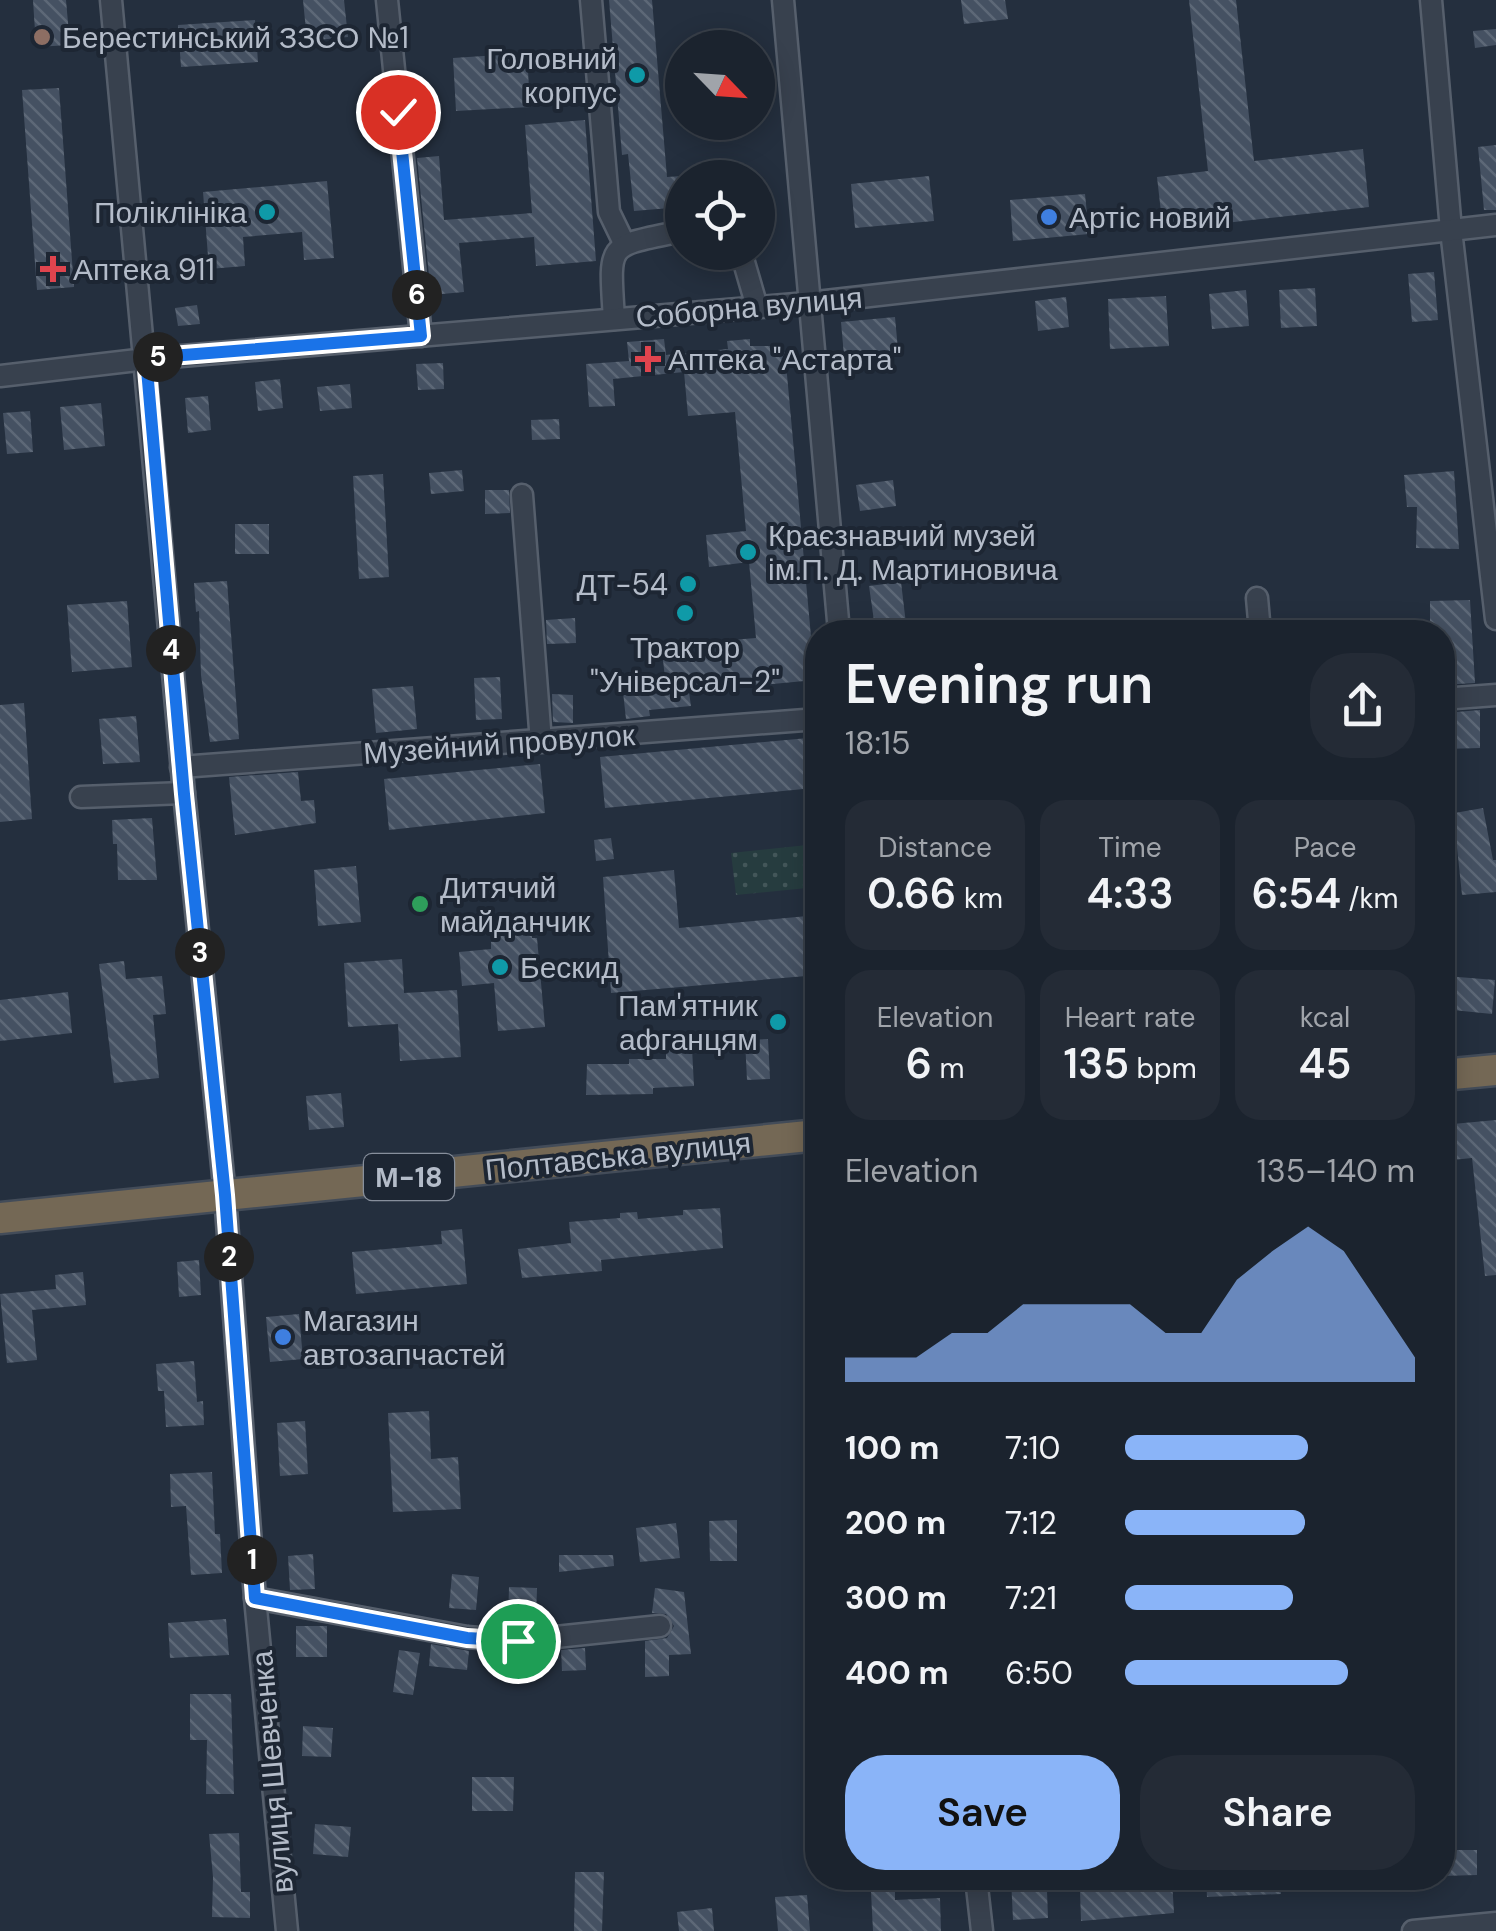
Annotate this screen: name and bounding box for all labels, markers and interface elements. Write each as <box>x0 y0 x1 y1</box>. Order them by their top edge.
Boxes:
place label: Берестинський ЗЗСО №1 <box>62 18 409 57</box>
marker: Берестинський ЗЗСО №1 <box>31 26 53 48</box>
north arrow <box>665 30 775 140</box>
map controls <box>665 30 775 270</box>
place label: Головний корпус <box>486 39 617 112</box>
marker: Головний корпус <box>626 64 648 86</box>
pin <box>356 70 441 155</box>
icon: check <box>371 85 426 140</box>
button: locate <box>665 160 775 270</box>
place label: Поліклініка <box>94 193 247 232</box>
place label: Артіс новий <box>1069 198 1231 237</box>
marker: Поліклініка <box>256 201 278 223</box>
marker: Артіс новий <box>1038 206 1060 228</box>
place label: Аптека 911 <box>73 250 215 289</box>
marker: Аптека 911 <box>42 258 64 280</box>
pin: 6 <box>392 270 442 320</box>
text: 6 <box>408 276 426 313</box>
street label: Соборна вулиця <box>634 278 864 336</box>
pin: 5 <box>133 332 183 382</box>
text: 5 <box>149 338 167 375</box>
place label: Аптека "Астарта" <box>668 340 901 379</box>
marker: Аптека "Астарта" <box>637 348 659 370</box>
place label: Краєзнавчий музей ім.П. Д. Мартиновича <box>768 516 1058 589</box>
marker: Краєзнавчий музей ім.П. Д. Мартиновича <box>737 541 759 563</box>
place label: ДТ-54 <box>577 565 668 604</box>
marker: ДТ-54 <box>677 573 699 595</box>
marker: Трактор "Універсал-2" <box>674 602 696 624</box>
pin: 4 <box>146 625 196 675</box>
place label: Трактор "Універсал-2" <box>590 628 780 701</box>
text: 4 <box>162 631 180 668</box>
text: Evening run <box>845 648 1153 720</box>
button: share <box>1310 653 1415 758</box>
street label: Музейний провулок <box>362 715 637 773</box>
text: 18:15 <box>845 722 910 764</box>
text: Distance <box>878 829 992 866</box>
text: Time <box>1098 829 1162 866</box>
text: Pace <box>1294 829 1356 866</box>
text: 0.66 <box>867 866 956 921</box>
text: 4:33 <box>1086 866 1174 921</box>
text: 6:54 <box>1252 866 1341 921</box>
place label: Дитячий майданчик <box>440 868 591 941</box>
text: km <box>956 880 1003 917</box>
text: /km <box>1341 880 1398 917</box>
marker: Дитячий майданчик <box>409 893 431 915</box>
pin: 3 <box>175 928 225 978</box>
text: 3 <box>192 934 208 971</box>
place label: Бескид <box>520 948 619 987</box>
marker: Бескид <box>489 956 511 978</box>
place label: Пам'ятник афганцям <box>618 986 759 1059</box>
text: Elevation <box>877 999 993 1036</box>
text: Heart rate <box>1065 999 1195 1036</box>
text: kcal <box>1300 999 1350 1036</box>
marker: Пам'ятник афганцям <box>767 1011 789 1033</box>
text: 6 <box>906 1036 932 1091</box>
text: 135 <box>1063 1036 1129 1091</box>
text: 45 <box>1299 1036 1351 1091</box>
text: m <box>932 1050 965 1087</box>
text: bpm <box>1129 1050 1197 1087</box>
street label: Полтавська вулиця <box>483 1123 753 1189</box>
text: Elevation <box>845 1150 978 1192</box>
text: 135–140 m <box>1257 1150 1415 1192</box>
road number: М-18 <box>364 1154 454 1200</box>
pin: 2 <box>204 1232 254 1282</box>
text: 2 <box>221 1238 237 1275</box>
place label: Магазин автозапчастей <box>303 1301 506 1374</box>
marker: Магазин автозапчастей <box>272 1326 294 1348</box>
text: 100 m <box>845 1427 939 1469</box>
text: 7:10 <box>1005 1427 1060 1469</box>
text: 200 m <box>845 1502 946 1544</box>
text: 7:12 <box>1005 1502 1057 1544</box>
pin: 1 <box>227 1535 277 1585</box>
text: 1 <box>247 1541 257 1578</box>
text: 300 m <box>845 1577 947 1619</box>
text: 7:21 <box>1005 1577 1057 1619</box>
pin <box>476 1599 561 1684</box>
icon: arrive <box>491 1614 546 1669</box>
street label: вулиця Шевченка <box>242 1649 302 1895</box>
text: 400 m <box>845 1652 949 1694</box>
text: 6:50 <box>1005 1652 1073 1694</box>
button: Save <box>845 1755 1120 1870</box>
button: Share <box>1140 1755 1415 1870</box>

